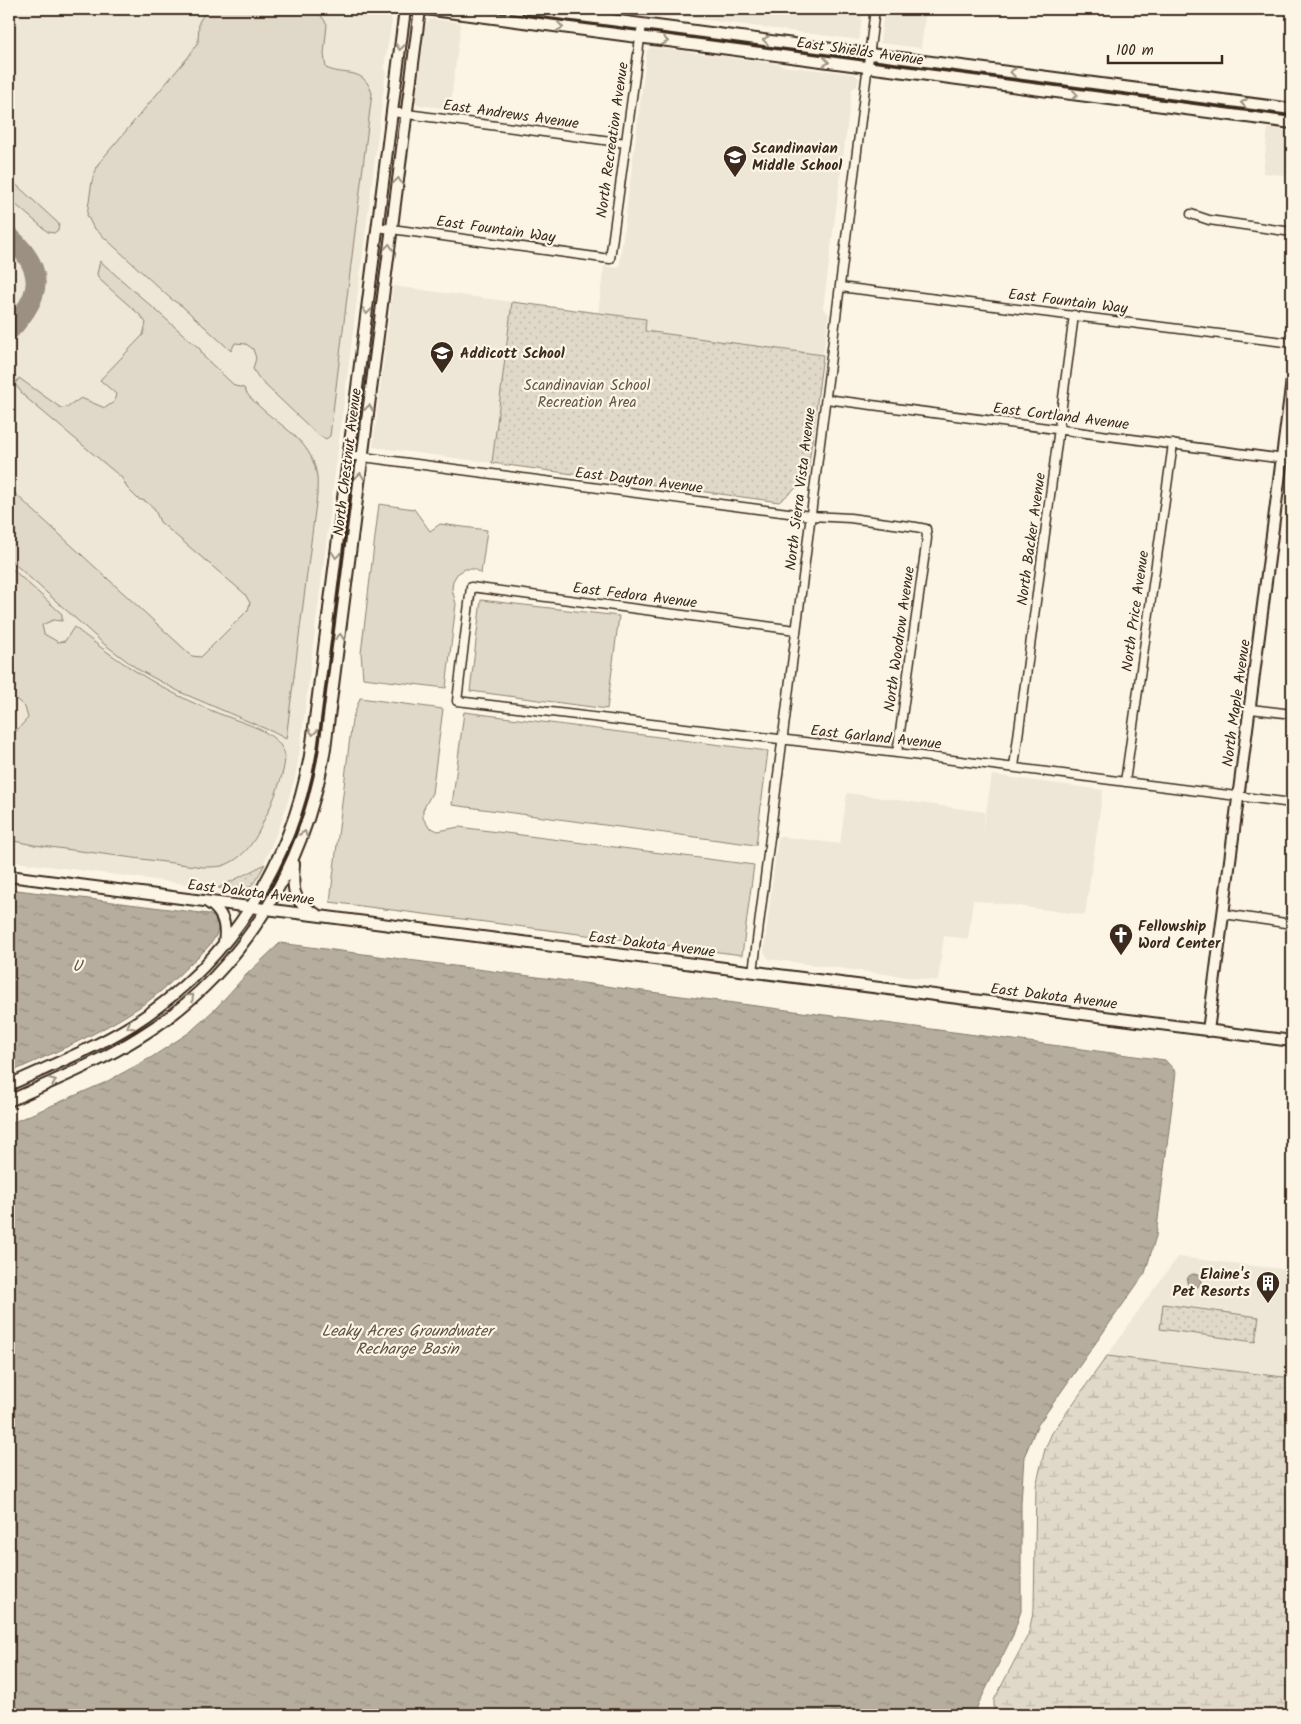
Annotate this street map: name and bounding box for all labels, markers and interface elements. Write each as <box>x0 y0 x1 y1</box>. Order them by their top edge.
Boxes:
one-way arrow <box>556 21 564 32</box>
street label: East Shields Avenue <box>795 31 925 73</box>
scale bar <box>1108 32 1222 64</box>
one-way arrow <box>662 35 670 46</box>
one-way arrow <box>761 35 769 46</box>
text: 100 m <box>1116 39 1154 63</box>
one-way arrow <box>395 43 406 51</box>
one-way arrow <box>823 56 831 67</box>
street label: North Recreation Avenue <box>590 60 636 220</box>
one-way arrow <box>1009 67 1017 78</box>
one-way arrow <box>1071 89 1079 100</box>
street label: East Andrews Avenue <box>441 94 581 136</box>
one-way arrow <box>1240 98 1248 109</box>
place label: Scandinavian Middle School <box>752 137 842 178</box>
school or university icon: Scandinavian Middle School <box>722 144 748 178</box>
one-way arrow <box>392 176 403 184</box>
street label: East Fountain Way <box>435 210 558 250</box>
one-way arrow <box>383 243 394 251</box>
street label: East Fountain Way <box>1007 283 1130 321</box>
one-way arrow <box>362 307 373 315</box>
school or university icon: Addicott School <box>429 340 455 374</box>
place label: Addicott School <box>460 342 565 366</box>
park label: Scandinavian School Recreation Area <box>524 374 651 415</box>
street label: North Chestnut Avenue <box>327 386 369 537</box>
street label: East Cortland Avenue <box>991 397 1131 437</box>
one-way arrow <box>363 404 374 412</box>
street label: North Sierra Vista Avenue <box>779 406 823 572</box>
street label: East Dayton Avenue <box>574 461 704 501</box>
street label: North Backer Avenue <box>1011 471 1053 607</box>
one-way arrow <box>354 472 365 480</box>
street label: North Price Avenue <box>1116 549 1156 673</box>
one-way arrow <box>331 552 342 560</box>
street label: North Woodrow Avenue <box>878 565 922 713</box>
street label: East Fedora Avenue <box>571 576 699 616</box>
one-way arrow <box>334 633 344 641</box>
street label: North Maple Avenue <box>1216 638 1258 768</box>
street label: East Garland Avenue <box>809 719 943 757</box>
one-way arrow <box>308 728 319 736</box>
one-way arrow <box>298 830 308 839</box>
street label: East Dakota Avenue <box>186 873 316 913</box>
place label: Fellowship Word Center <box>1138 915 1221 956</box>
church icon: Fellowship Word Center <box>1108 922 1134 956</box>
street label: East Dakota Avenue <box>587 925 717 965</box>
water label: U <box>72 954 84 979</box>
street label: East Dakota Avenue <box>989 977 1119 1017</box>
one-way arrow <box>186 994 195 1003</box>
one-way arrow <box>126 1019 135 1029</box>
one-way arrow <box>48 1077 57 1087</box>
place label: Elaine's Pet Resorts <box>1173 1263 1250 1304</box>
building icon: Elaine's Pet Resorts <box>1255 1270 1281 1304</box>
water label: Leaky Acres Groundwater Recharge Basin <box>322 1319 496 1362</box>

